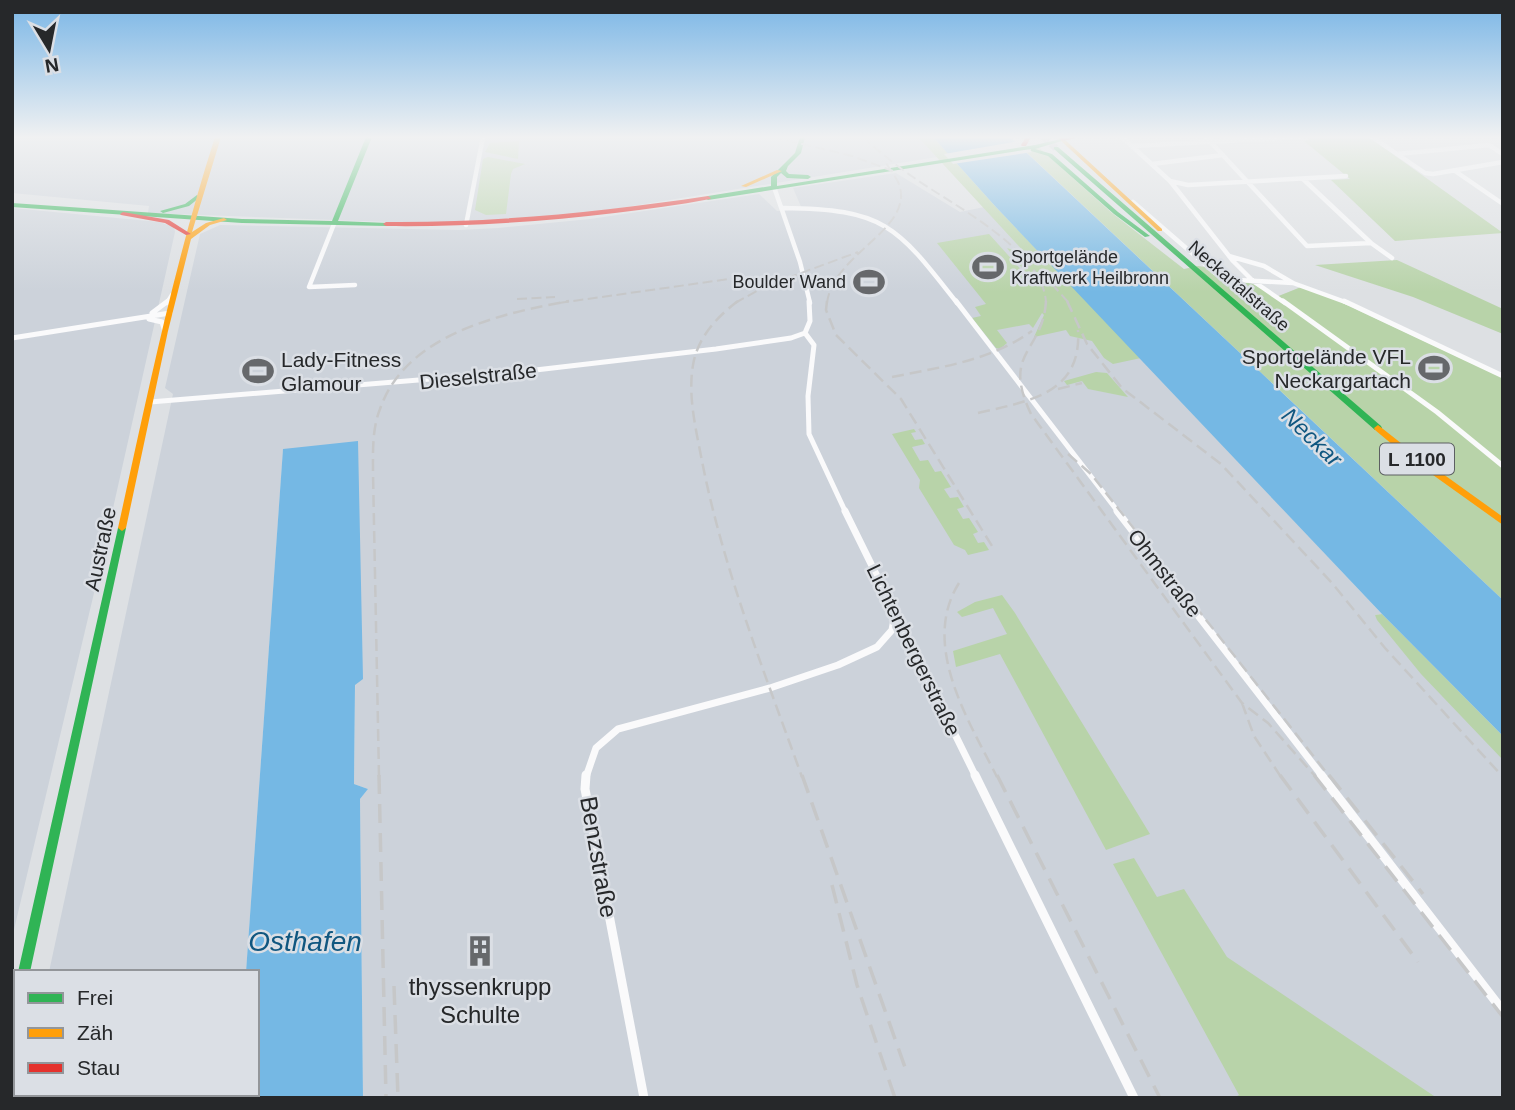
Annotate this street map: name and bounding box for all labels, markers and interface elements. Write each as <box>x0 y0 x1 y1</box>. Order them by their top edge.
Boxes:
north arrow <box>14 14 84 84</box>
text: N <box>43 54 60 77</box>
street label: Neckartalstraße <box>1184 237 1294 335</box>
place label: Sportgelände Kraftwerk Heilbronn <box>1011 247 1169 288</box>
sports icon: Sportgelände Kraftwerk Heilbronn <box>971 250 1005 284</box>
sports icon: Boulder Wand <box>852 265 886 299</box>
place label: Boulder Wand <box>733 272 846 292</box>
place label: Sportgelände VFL Neckargartach <box>1242 345 1411 392</box>
place label: Lady-Fitness Glamour <box>281 348 401 395</box>
sports icon: Sportgelände VFL Neckargartach <box>1417 351 1451 385</box>
sports icon: Lady-Fitness Glamour <box>241 354 275 388</box>
street label: Dieselstraße <box>418 358 538 394</box>
water label: Neckar <box>1277 402 1348 473</box>
road number: L 1100 <box>1380 444 1454 474</box>
street label: Austraße <box>80 505 120 593</box>
street label: Ohmstraße <box>1124 525 1206 621</box>
street label: Lichtenbergerstraße <box>862 561 966 739</box>
street label: Benzstraße <box>575 794 623 920</box>
water label: Osthafen <box>248 926 362 957</box>
building icon: thyssenkrupp Schulte <box>463 934 497 968</box>
legend <box>14 970 259 1096</box>
place label: thyssenkrupp Schulte <box>409 973 551 1028</box>
text: Frei <box>77 986 113 1009</box>
text: Zäh <box>77 1021 113 1044</box>
text: Stau <box>77 1056 120 1079</box>

